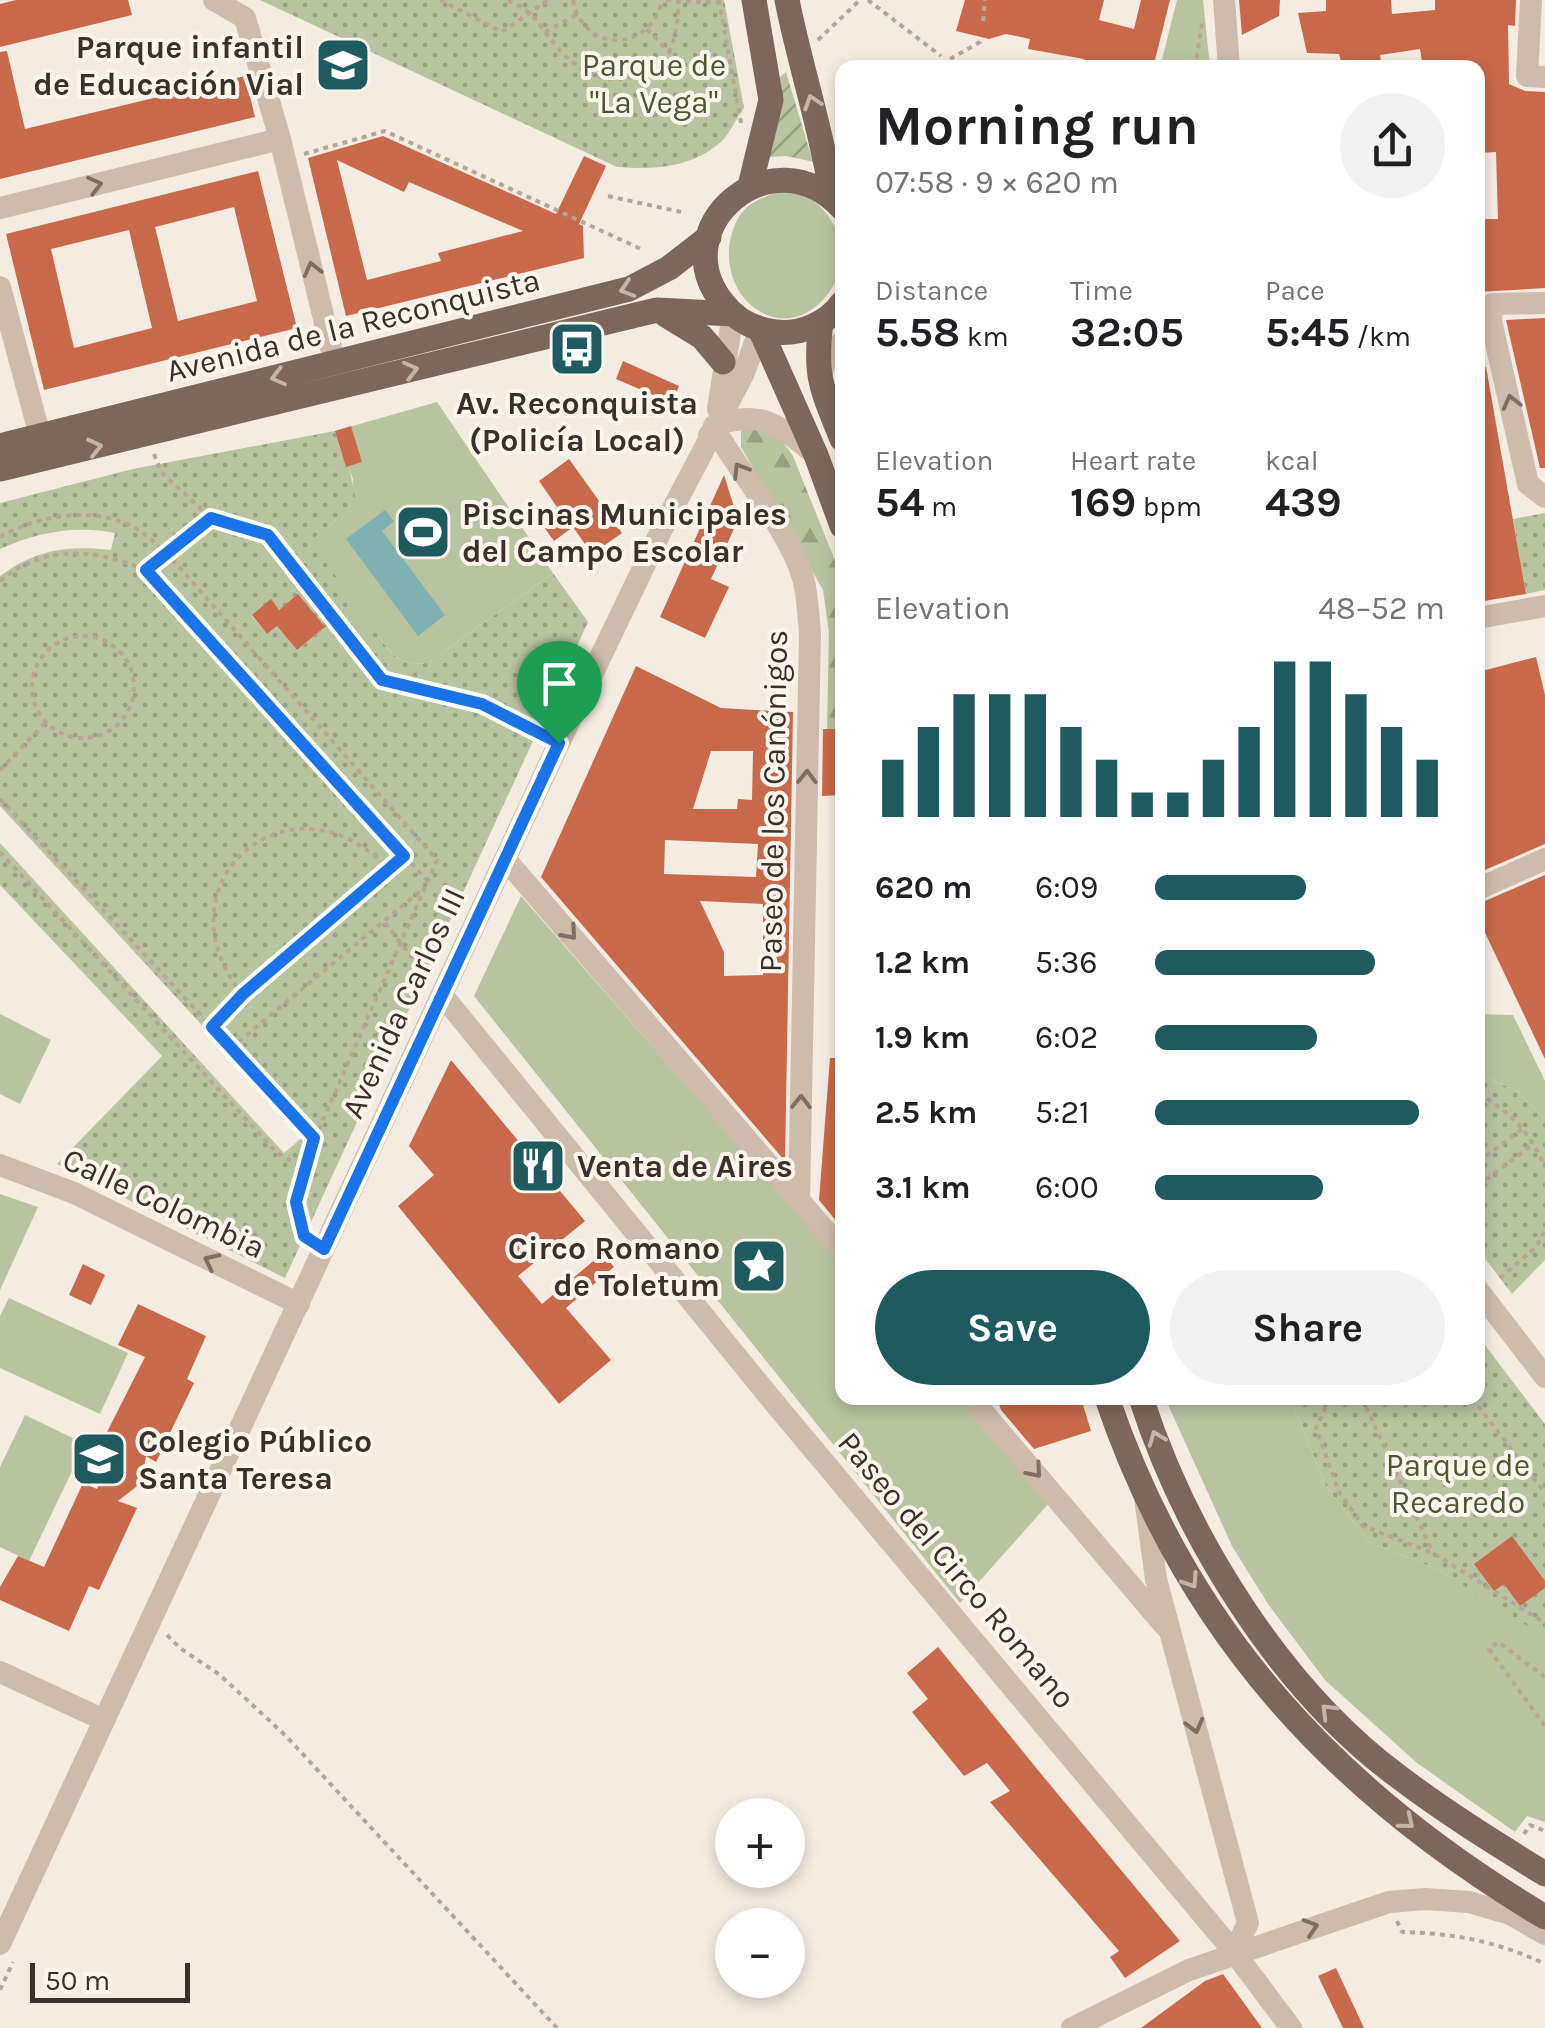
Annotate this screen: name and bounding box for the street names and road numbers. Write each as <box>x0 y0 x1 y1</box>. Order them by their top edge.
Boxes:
street label: Avenida de la Reconquista <box>162 261 544 390</box>
street label: Paseo de los Canónigos <box>752 629 795 973</box>
street label: Avenida Carlos III <box>334 882 473 1124</box>
street label: Calle Colombia <box>57 1140 271 1266</box>
street label: Paseo del Circo Romano <box>830 1425 1083 1716</box>

